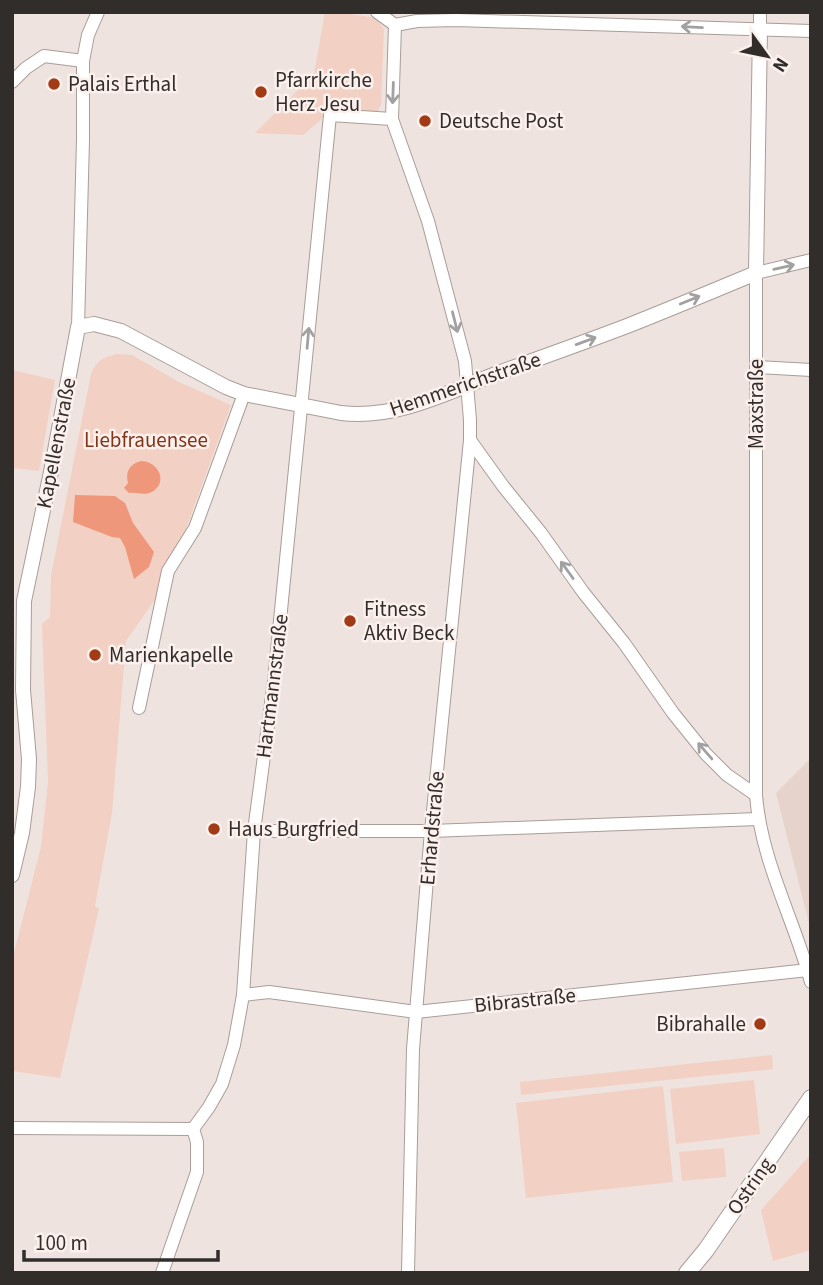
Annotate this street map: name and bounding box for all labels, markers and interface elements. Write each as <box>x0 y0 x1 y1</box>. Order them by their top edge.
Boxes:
one-way arrow <box>681 20 704 33</box>
north arrow <box>732 21 802 91</box>
text: N <box>765 52 795 77</box>
place label: Pfarrkirche Herz Jesu <box>275 65 372 119</box>
place label: Palais Erthal <box>68 69 177 99</box>
marker: Palais Erthal <box>46 76 62 92</box>
one-way arrow <box>386 82 400 105</box>
marker: Pfarrkirche Herz Jesu <box>253 84 269 100</box>
place label: Deutsche Post <box>439 106 563 136</box>
marker: Deutsche Post <box>417 113 433 129</box>
one-way arrow <box>772 259 794 272</box>
one-way arrow <box>679 293 700 306</box>
one-way arrow <box>449 310 462 333</box>
one-way arrow <box>302 327 315 350</box>
one-way arrow <box>575 334 597 346</box>
street label: Hemmerichstraße <box>385 344 545 424</box>
street label: Maxstraße <box>741 359 771 449</box>
street label: Kapellenstraße <box>29 375 83 511</box>
park label: Liebfrauensee <box>84 425 208 455</box>
one-way arrow <box>560 561 575 580</box>
place label: Fitness Aktiv Beck <box>364 594 455 648</box>
street label: Hartmannstraße <box>248 612 296 760</box>
marker: Fitness Aktiv Beck <box>342 613 358 629</box>
place label: Marienkapelle <box>109 640 233 670</box>
marker: Marienkapelle <box>87 647 103 663</box>
one-way arrow <box>697 742 713 760</box>
street label: Erhardstraße <box>412 770 452 886</box>
place label: Haus Burgfried <box>228 814 359 844</box>
marker: Haus Burgfried <box>206 821 222 837</box>
street label: Bibrastraße <box>473 980 577 1020</box>
place label: Bibrahalle <box>656 1009 746 1039</box>
marker: Bibrahalle <box>752 1016 768 1032</box>
street label: Ostring <box>719 1151 781 1221</box>
scale bar <box>24 1218 219 1262</box>
text: 100 m <box>35 1228 88 1258</box>

